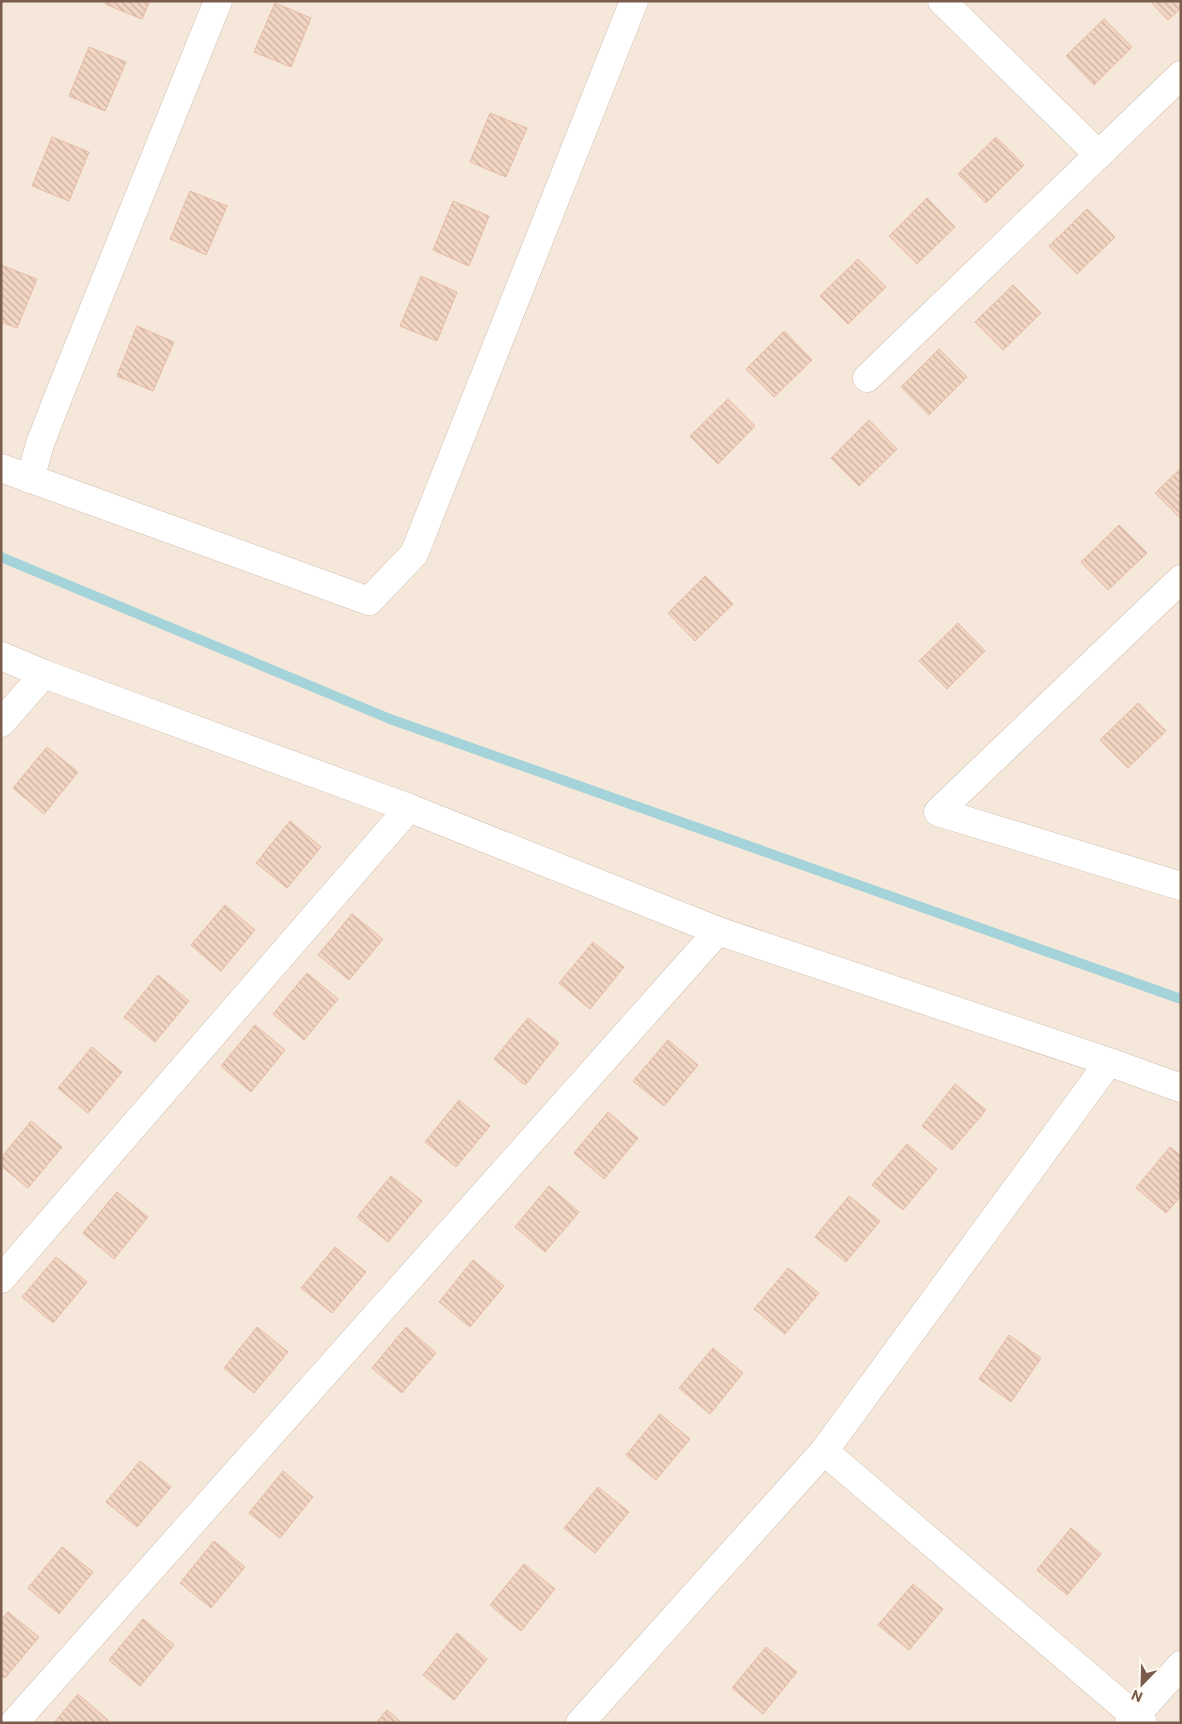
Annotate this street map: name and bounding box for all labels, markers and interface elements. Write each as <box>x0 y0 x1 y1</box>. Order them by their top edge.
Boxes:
north arrow <box>1117 1659 1167 1709</box>
text: N <box>1129 1687 1145 1706</box>

